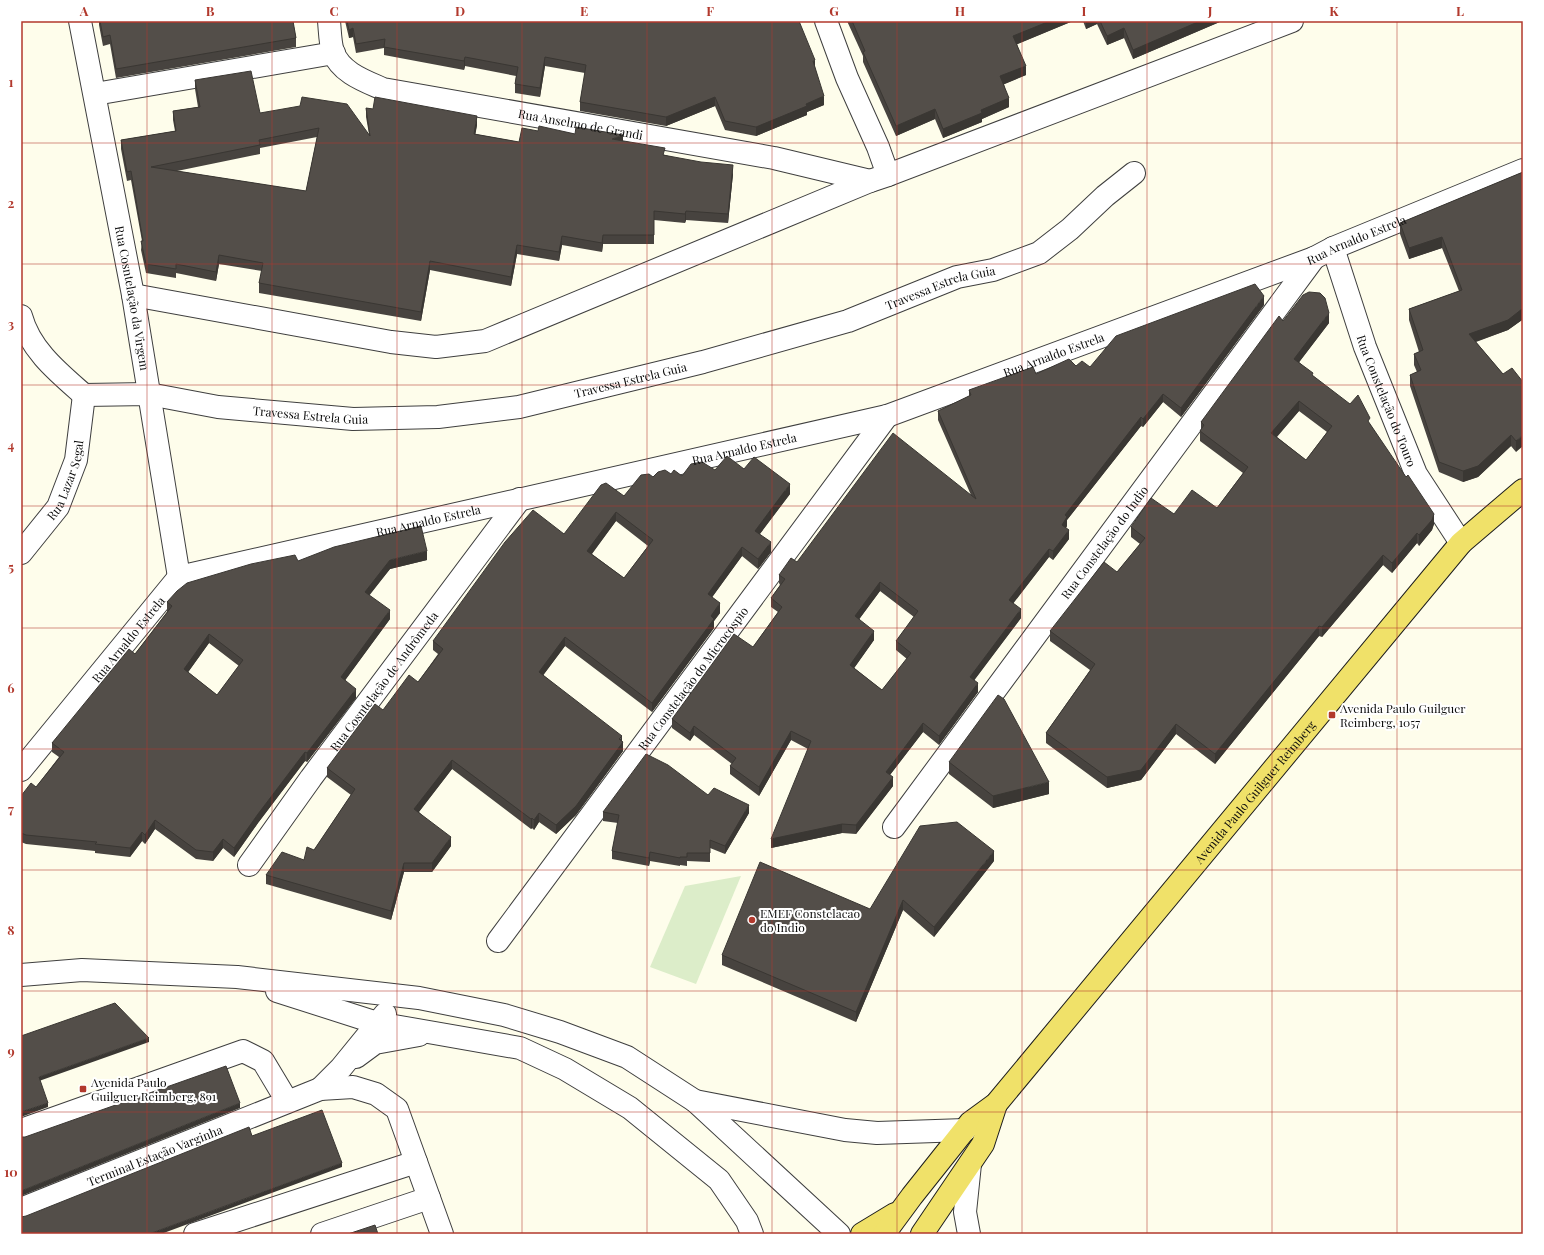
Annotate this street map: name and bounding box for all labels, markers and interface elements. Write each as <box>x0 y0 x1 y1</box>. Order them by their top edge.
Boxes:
text: A <box>79 2 89 19</box>
text: B <box>206 2 215 19</box>
text: C <box>329 2 339 19</box>
text: D <box>455 2 465 19</box>
text: E <box>580 2 588 19</box>
text: F <box>706 2 714 19</box>
text: G <box>829 2 839 19</box>
text: H <box>955 2 965 19</box>
text: I <box>1082 2 1087 19</box>
text: J <box>1207 2 1213 19</box>
text: K <box>1329 2 1339 19</box>
text: L <box>1456 2 1464 19</box>
text: 1 <box>9 73 14 90</box>
street label: Rua Anselmo de Grandi <box>517 105 645 143</box>
text: 2 <box>8 194 15 211</box>
street label: Rua Arnaldo Estrela <box>1305 211 1408 268</box>
street label: Rua Cosntelação da Virgem <box>112 224 153 372</box>
street label: Travessa Estrela Guia <box>883 262 997 313</box>
text: 3 <box>8 315 14 332</box>
street label: Rua Arnaldo Estrela <box>1001 328 1106 380</box>
street label: Rua Constelação do Touro <box>1354 333 1420 469</box>
street label: Travessa Estrela Guia <box>572 358 688 401</box>
street label: Travessa Estrela Guia <box>252 402 368 427</box>
street label: Rua Arnaldo Estrela <box>690 429 798 468</box>
text: 4 <box>8 436 15 453</box>
street label: Rua Lazar Segal <box>43 439 86 523</box>
street label: Rua Constelação do Indio <box>1057 482 1152 602</box>
street label: Rua Arnaldo Estrela <box>374 501 482 540</box>
text: 5 <box>8 558 14 575</box>
street label: Rua Arnaldo Estrela <box>88 593 168 686</box>
street label: Rua Constelação do Microcóspio <box>634 603 751 753</box>
street label: Rua Cosntelação de Andrômeda <box>326 608 441 754</box>
text: 6 <box>7 679 15 696</box>
place label: Avenida Paulo Guilguer Reimberg, 1057 <box>1339 700 1466 730</box>
marker: Avenida Paulo Guilguer Reimberg, 1057 <box>1327 710 1337 720</box>
street label: Avenida Paulo Guilguer Reimberg <box>1190 717 1319 868</box>
text: 7 <box>8 800 14 817</box>
place label: EMEF Constelacao do Indio <box>760 905 860 935</box>
marker: EMEF Constelacao do Indio <box>747 915 757 925</box>
text: 8 <box>7 921 15 938</box>
text: 9 <box>7 1042 15 1059</box>
place label: Avenida Paulo Guilguer Reimberg, 891 <box>90 1074 217 1104</box>
marker: Avenida Paulo Guilguer Reimberg, 891 <box>78 1084 88 1094</box>
street label: Terminal Estação Varginha <box>85 1121 225 1190</box>
text: 10 <box>4 1163 18 1180</box>

